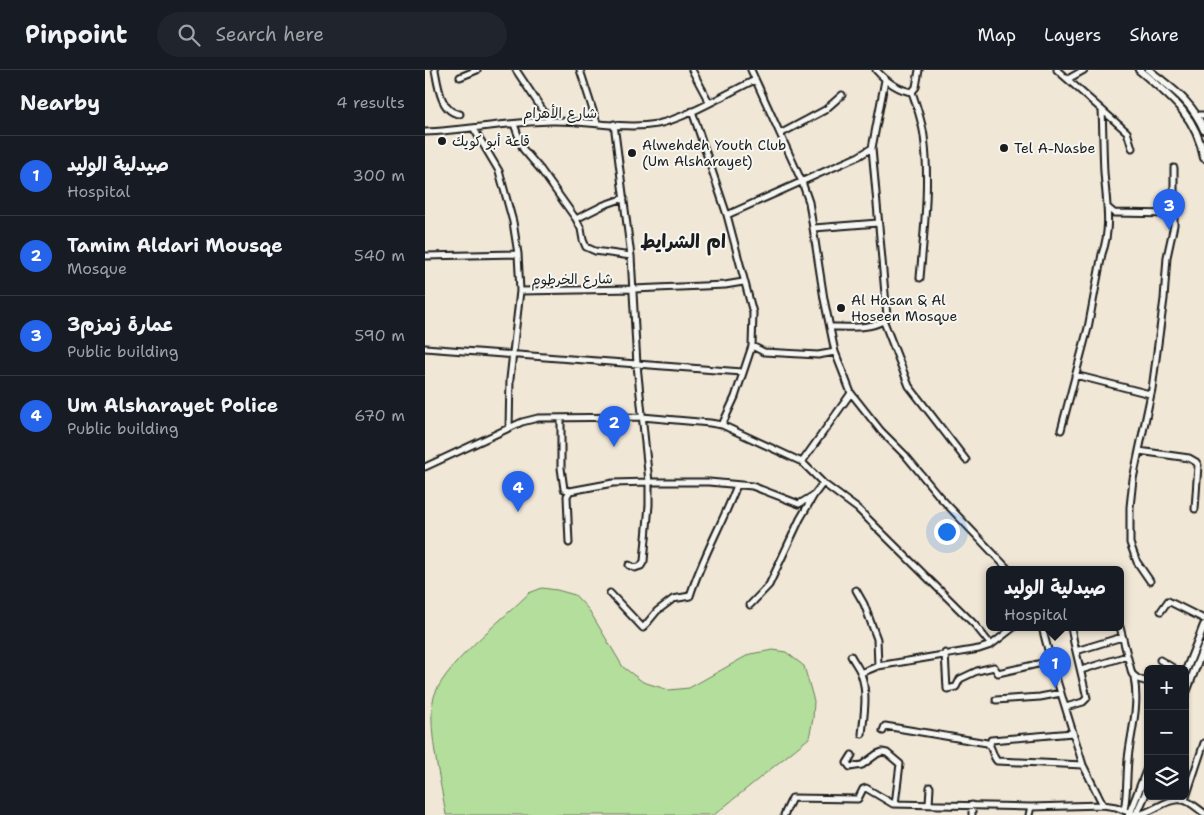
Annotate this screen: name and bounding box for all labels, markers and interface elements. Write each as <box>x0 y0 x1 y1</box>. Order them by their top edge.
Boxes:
search box <box>157 12 507 57</box>
text: Pinpoint <box>25 19 127 51</box>
icon: search <box>175 21 203 49</box>
text: Search here <box>215 22 324 47</box>
text: Map <box>978 23 1016 47</box>
text: Layers <box>1044 23 1101 47</box>
text: Share <box>1129 23 1179 47</box>
text: Nearby <box>20 89 100 117</box>
text: 4 results <box>336 92 405 113</box>
street label: شارع الأهرام <box>523 104 597 124</box>
place label: قاعة أبو كويك <box>452 132 530 151</box>
marker: قاعة أبو كويك <box>436 135 448 147</box>
place label: Alwehdeh Youth Club (Um Alsharayet) <box>642 136 786 170</box>
place label: Tel A-Nasbe <box>1014 139 1095 157</box>
marker: Tel A-Nasbe <box>998 142 1010 154</box>
marker: Alwehdeh Youth Club (Um Alsharayet) <box>626 147 638 159</box>
text: صيدلية الوليد <box>67 152 169 177</box>
text: 1 <box>32 165 40 186</box>
text: 300 m <box>353 165 405 186</box>
text: Hospital <box>67 181 130 202</box>
pin: 3 <box>1153 189 1185 230</box>
district label: ام الشرايط <box>640 229 726 256</box>
text: Tamim Aldari Mousqe <box>67 233 283 258</box>
text: 2 <box>30 245 42 266</box>
text: 540 m <box>354 245 405 266</box>
text: Mosque <box>67 258 127 279</box>
street label: شارع الخرطوم <box>531 269 613 291</box>
place label: Al Hasan & Al Hoseen Mosque <box>851 291 958 325</box>
marker: Al Hasan & Al Hoseen Mosque <box>835 302 847 314</box>
text: عمارة زمزم3 <box>67 312 174 337</box>
text: 3 <box>30 325 42 346</box>
text: 590 m <box>355 325 405 346</box>
text: Public building <box>67 341 179 362</box>
text: Um Alsharayet Police <box>67 393 278 418</box>
text: 4 <box>30 405 42 426</box>
text: 670 m <box>354 405 405 426</box>
pin: 2 <box>598 406 630 447</box>
text: Public building <box>67 418 179 439</box>
pin: 4 <box>502 471 534 512</box>
your location <box>934 519 960 545</box>
popup <box>986 566 1124 631</box>
text: صيدلية الوليد <box>1004 575 1106 600</box>
text: Hospital <box>1004 604 1067 625</box>
pin: 1 <box>1039 647 1071 688</box>
map controls <box>1144 665 1189 800</box>
button: + <box>1144 665 1189 710</box>
button: − <box>1144 710 1189 755</box>
button: layers <box>1144 755 1189 800</box>

